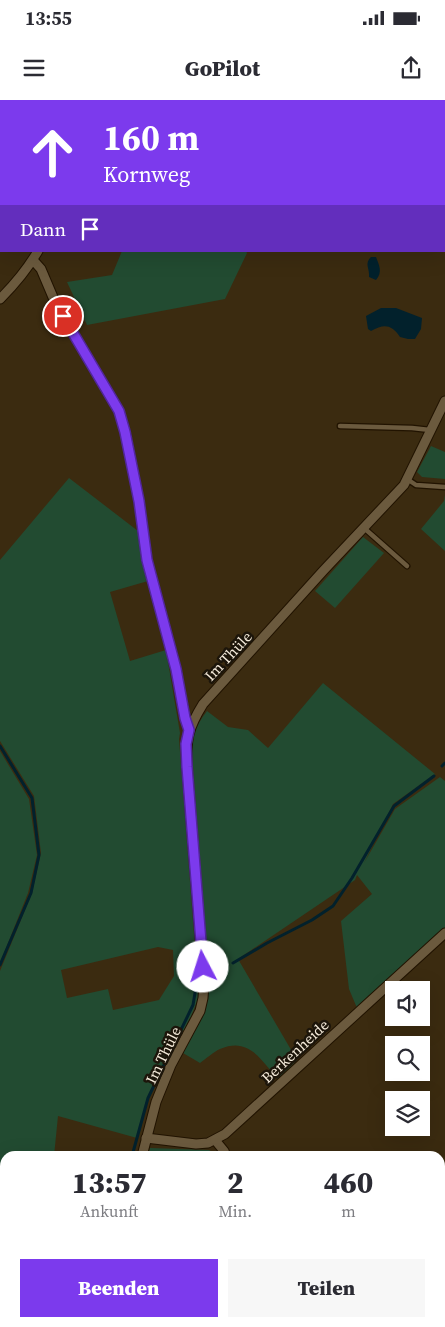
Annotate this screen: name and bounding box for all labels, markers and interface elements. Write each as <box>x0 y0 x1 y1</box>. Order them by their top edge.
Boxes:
text: 13:55 <box>25 5 72 31</box>
text: GoPilot <box>185 53 260 83</box>
icon: menu <box>20 54 48 82</box>
icon: share <box>397 54 425 82</box>
text: 160 m <box>103 114 199 162</box>
icon: ahead <box>20 120 85 185</box>
text: Kornweg <box>103 159 190 189</box>
icon: arrive <box>76 215 104 243</box>
text: Dann <box>20 216 66 242</box>
pin <box>42 295 84 337</box>
icon: arrive <box>49 302 77 330</box>
street label: Im Thüle <box>199 626 257 686</box>
position arrow <box>176 940 228 992</box>
map controls <box>385 981 430 1136</box>
button: sound <box>385 981 430 1026</box>
street label: Berkenheide <box>257 1014 334 1088</box>
street label: Im Thüle <box>140 1023 186 1087</box>
button: search <box>385 1036 430 1081</box>
button: layers <box>385 1091 430 1136</box>
text: 13:57 <box>72 1162 147 1203</box>
text: 2 <box>227 1162 244 1203</box>
text: 460 <box>324 1162 373 1203</box>
text: Ankunft <box>80 1200 138 1222</box>
text: Min. <box>218 1200 252 1222</box>
text: m <box>341 1200 356 1222</box>
button: Beenden <box>20 1259 218 1317</box>
button: Teilen <box>228 1259 425 1317</box>

